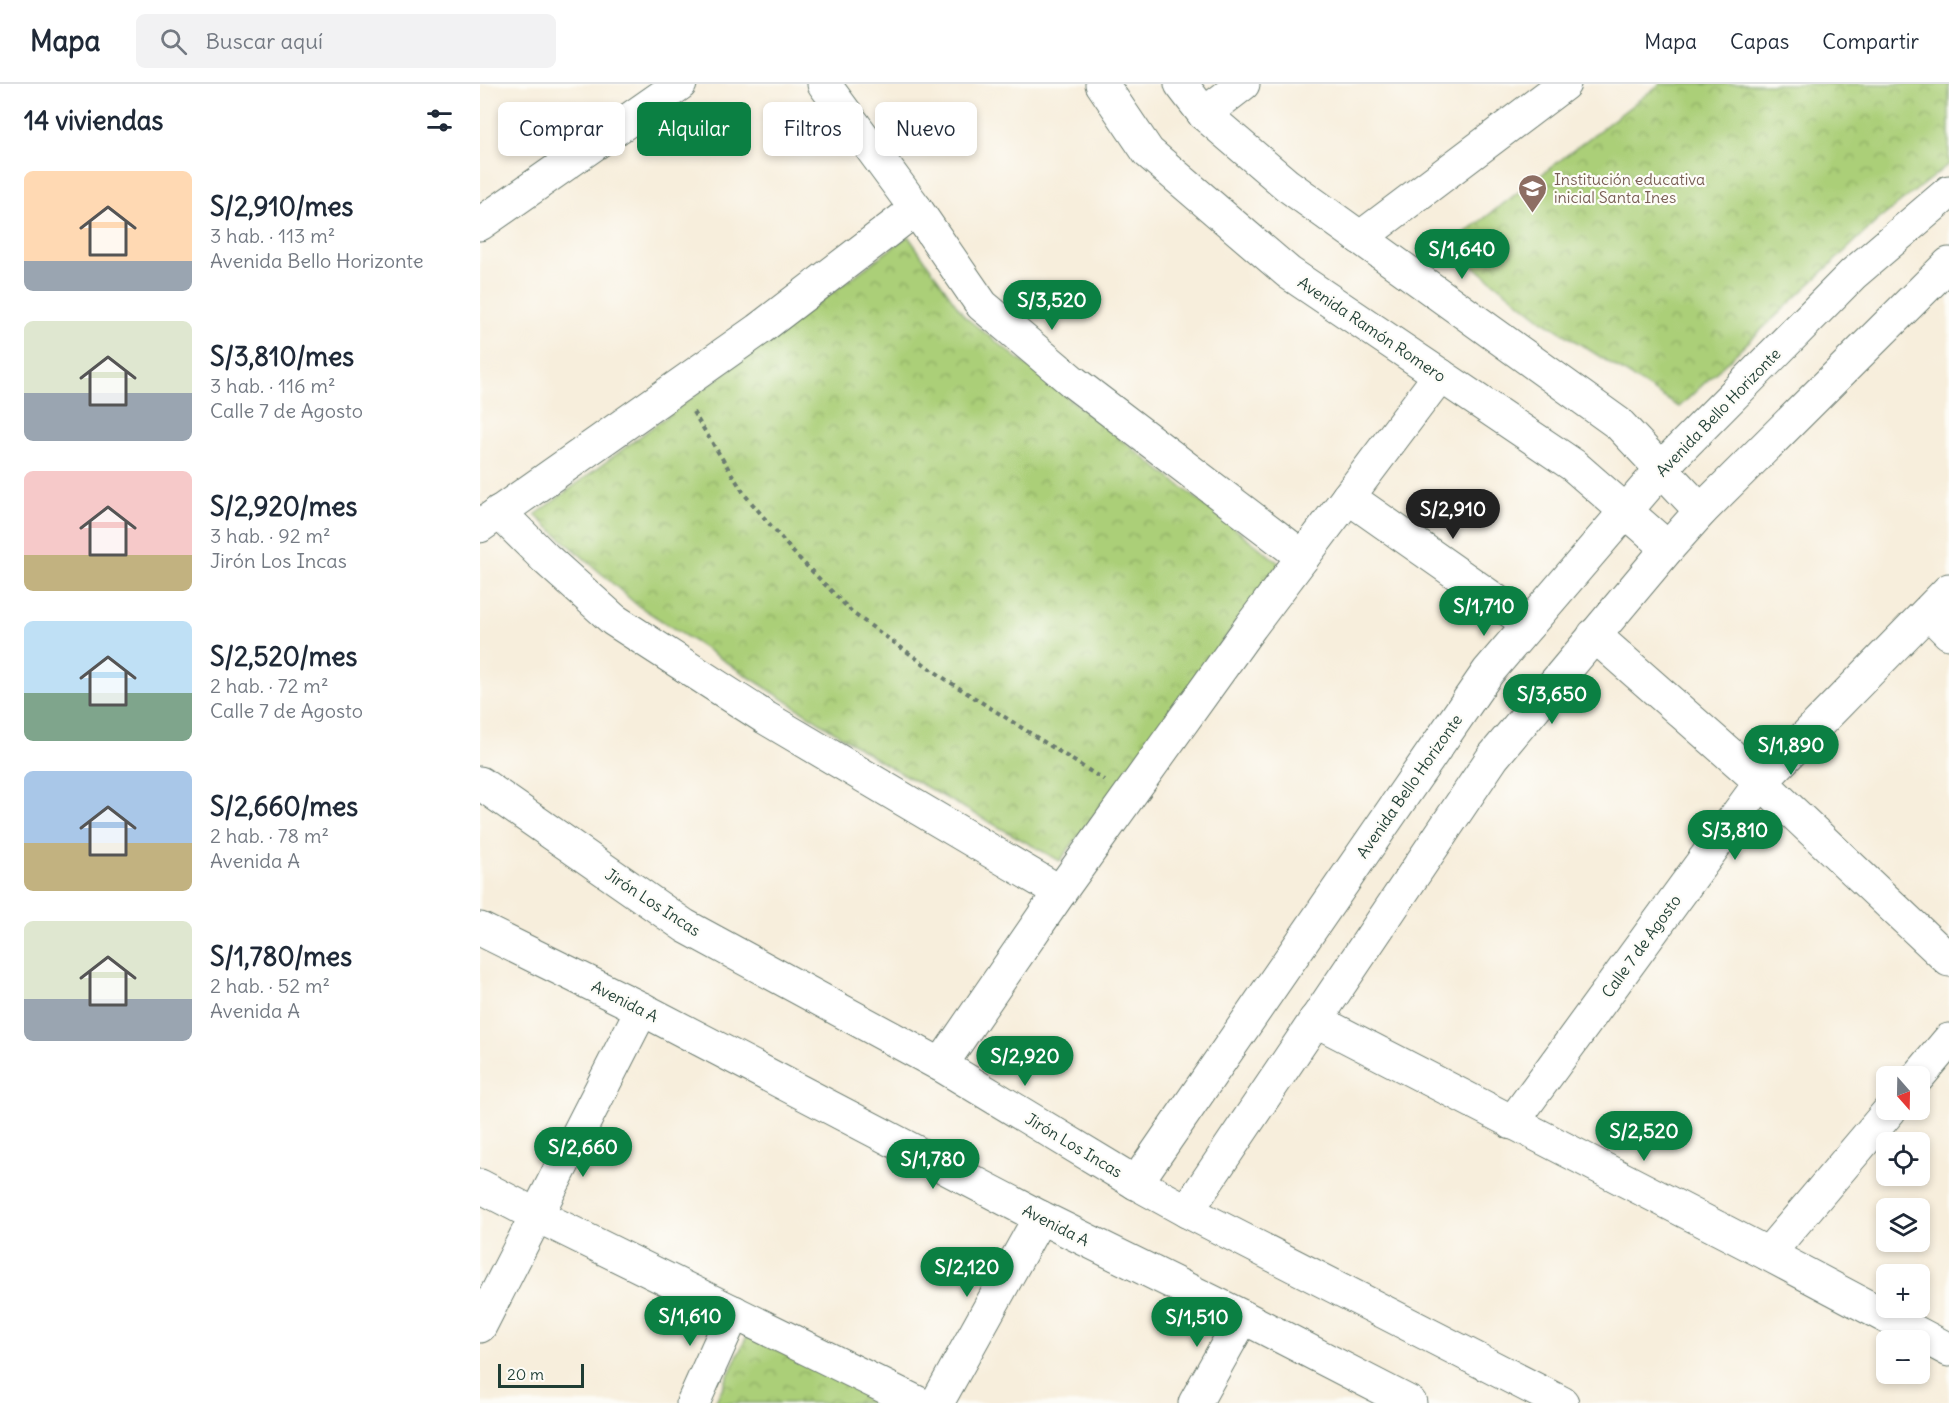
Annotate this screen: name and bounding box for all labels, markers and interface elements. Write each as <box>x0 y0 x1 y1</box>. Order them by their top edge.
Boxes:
search box <box>136 14 556 68</box>
text: Mapa <box>30 23 100 59</box>
icon: search <box>157 25 190 58</box>
text: Buscar aquí <box>205 27 323 55</box>
text: Mapa <box>1644 28 1697 55</box>
text: Capas <box>1730 28 1789 55</box>
text: Compartir <box>1822 28 1919 55</box>
chip: Comprar <box>498 102 625 156</box>
chip: Alquilar <box>637 102 751 156</box>
chip: Filtros <box>763 102 863 156</box>
chip: Nuevo <box>875 102 977 156</box>
text: 14 viviendas <box>24 104 163 137</box>
icon: filters <box>423 104 456 137</box>
place label: Institución educativa inicial Santa Ines <box>1554 169 1705 207</box>
school or university icon: Institución educativa inicial Santa Ines <box>1517 172 1549 214</box>
text: S/2,910/mes <box>210 190 353 223</box>
icon: home <box>72 195 144 267</box>
text: 3 hab. · 113 m² <box>210 223 335 248</box>
pin: S/1,640 <box>1407 229 1517 280</box>
text: S/1,640 <box>1429 236 1495 261</box>
text: Avenida Bello Horizonte <box>210 248 424 273</box>
street label: Avenida Ramón Romero <box>1294 272 1450 386</box>
pin: S/3,520 <box>997 280 1107 331</box>
text: S/3,520 <box>1017 287 1087 312</box>
text: S/3,810/mes <box>210 340 354 373</box>
street label: Avenida Bello Horizonte <box>1651 344 1785 480</box>
icon: home <box>72 345 144 417</box>
text: 3 hab. · 116 m² <box>210 373 335 398</box>
text: Calle 7 de Agosto <box>210 398 363 423</box>
pin: S/2,910 <box>1398 489 1508 540</box>
text: S/2,920/mes <box>210 490 357 523</box>
icon: home <box>72 495 144 567</box>
text: S/2,910 <box>1420 496 1486 521</box>
text: 3 hab. · 92 m² <box>210 523 330 548</box>
text: Jirón Los Incas <box>210 548 347 573</box>
pin: S/1,710 <box>1429 586 1539 637</box>
text: S/1,710 <box>1453 593 1515 618</box>
text: S/2,520/mes <box>210 640 357 673</box>
icon: home <box>72 645 144 717</box>
text: 2 hab. · 72 m² <box>210 673 328 698</box>
pin: S/3,650 <box>1497 674 1607 725</box>
text: S/3,650 <box>1517 681 1587 706</box>
text: Calle 7 de Agosto <box>210 698 363 723</box>
street label: Avenida Bello Horizonte <box>1352 710 1466 862</box>
pin: S/1,890 <box>1736 725 1846 776</box>
text: S/1,890 <box>1758 732 1824 757</box>
text: S/2,660/mes <box>210 790 358 823</box>
icon: home <box>72 795 144 867</box>
pin: S/3,810 <box>1680 810 1790 861</box>
text: S/3,810 <box>1702 817 1768 842</box>
text: 2 hab. · 78 m² <box>210 823 329 848</box>
text: Avenida A <box>210 848 300 873</box>
street label: Jirón Los Incas <box>602 864 704 940</box>
street label: Calle 7 de Agosto <box>1597 891 1685 1001</box>
text: S/1,780/mes <box>210 940 352 973</box>
icon: home <box>72 945 144 1017</box>
text: 2 hab. · 52 m² <box>210 973 330 998</box>
street label: Avenida A <box>588 976 662 1026</box>
text: Avenida A <box>210 998 300 1023</box>
pin: S/2,920 <box>970 1036 1080 1087</box>
text: S/2,920 <box>990 1043 1060 1068</box>
north arrow <box>1876 1066 1930 1120</box>
map controls <box>1876 1066 1930 1384</box>
street label: Jirón Los Incas <box>1022 1108 1126 1182</box>
pin: S/2,520 <box>1589 1111 1699 1162</box>
text: S/2,520 <box>1609 1118 1679 1143</box>
pin: S/2,660 <box>528 1127 638 1178</box>
button: locate <box>1876 1132 1930 1186</box>
text: S/2,660 <box>548 1134 618 1159</box>
pin: S/1,780 <box>878 1139 988 1190</box>
text: S/1,780 <box>901 1146 966 1171</box>
button: layers <box>1876 1198 1930 1252</box>
street label: Avenida A <box>1019 1200 1093 1250</box>
pin: S/2,120 <box>912 1247 1022 1298</box>
text: S/2,120 <box>935 1254 999 1279</box>
button: + <box>1876 1264 1930 1318</box>
pin: S/1,610 <box>635 1296 745 1347</box>
pin: S/1,510 <box>1142 1297 1252 1348</box>
text: S/1,610 <box>658 1303 722 1328</box>
text: S/1,510 <box>1165 1304 1229 1329</box>
button: − <box>1876 1330 1930 1384</box>
scale bar <box>498 1361 584 1388</box>
text: 20 m <box>507 1364 544 1384</box>

